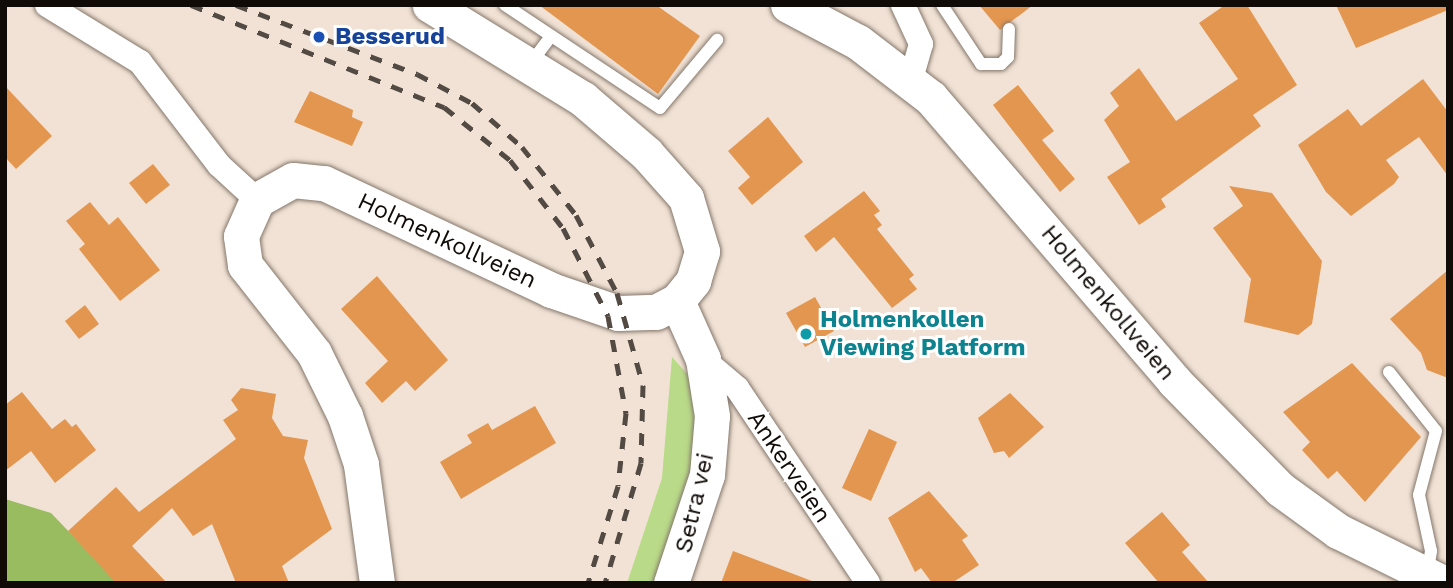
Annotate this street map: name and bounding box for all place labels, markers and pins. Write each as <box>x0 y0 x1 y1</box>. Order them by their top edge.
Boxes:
place label: Besserud <box>335 23 445 51</box>
marker: Besserud <box>309 27 329 47</box>
place label: Holmenkollen Viewing Platform <box>820 306 1026 362</box>
marker: Holmenkollen Viewing Platform <box>798 326 814 342</box>

